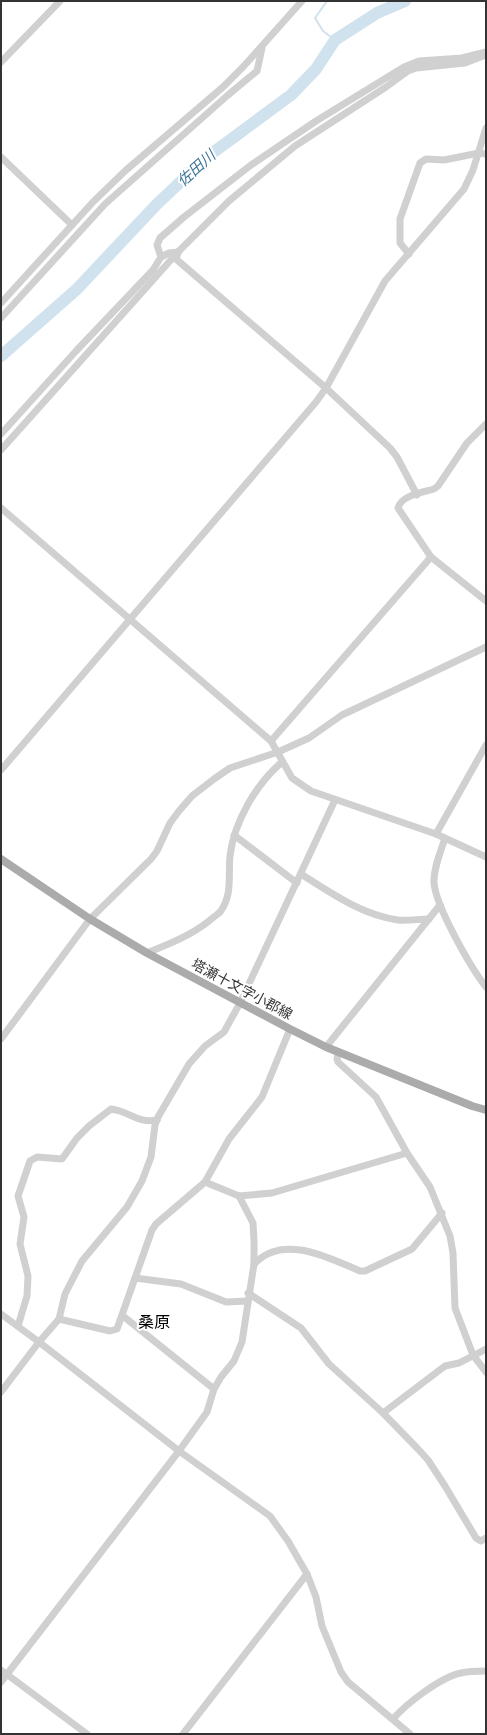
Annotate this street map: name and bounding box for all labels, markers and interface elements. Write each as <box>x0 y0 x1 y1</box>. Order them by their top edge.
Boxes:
water label: 佐田川 <box>173 145 221 190</box>
street label: 塔瀬十文字小郡線 <box>188 955 296 1023</box>
district label: 桑原 <box>138 1312 170 1333</box>

